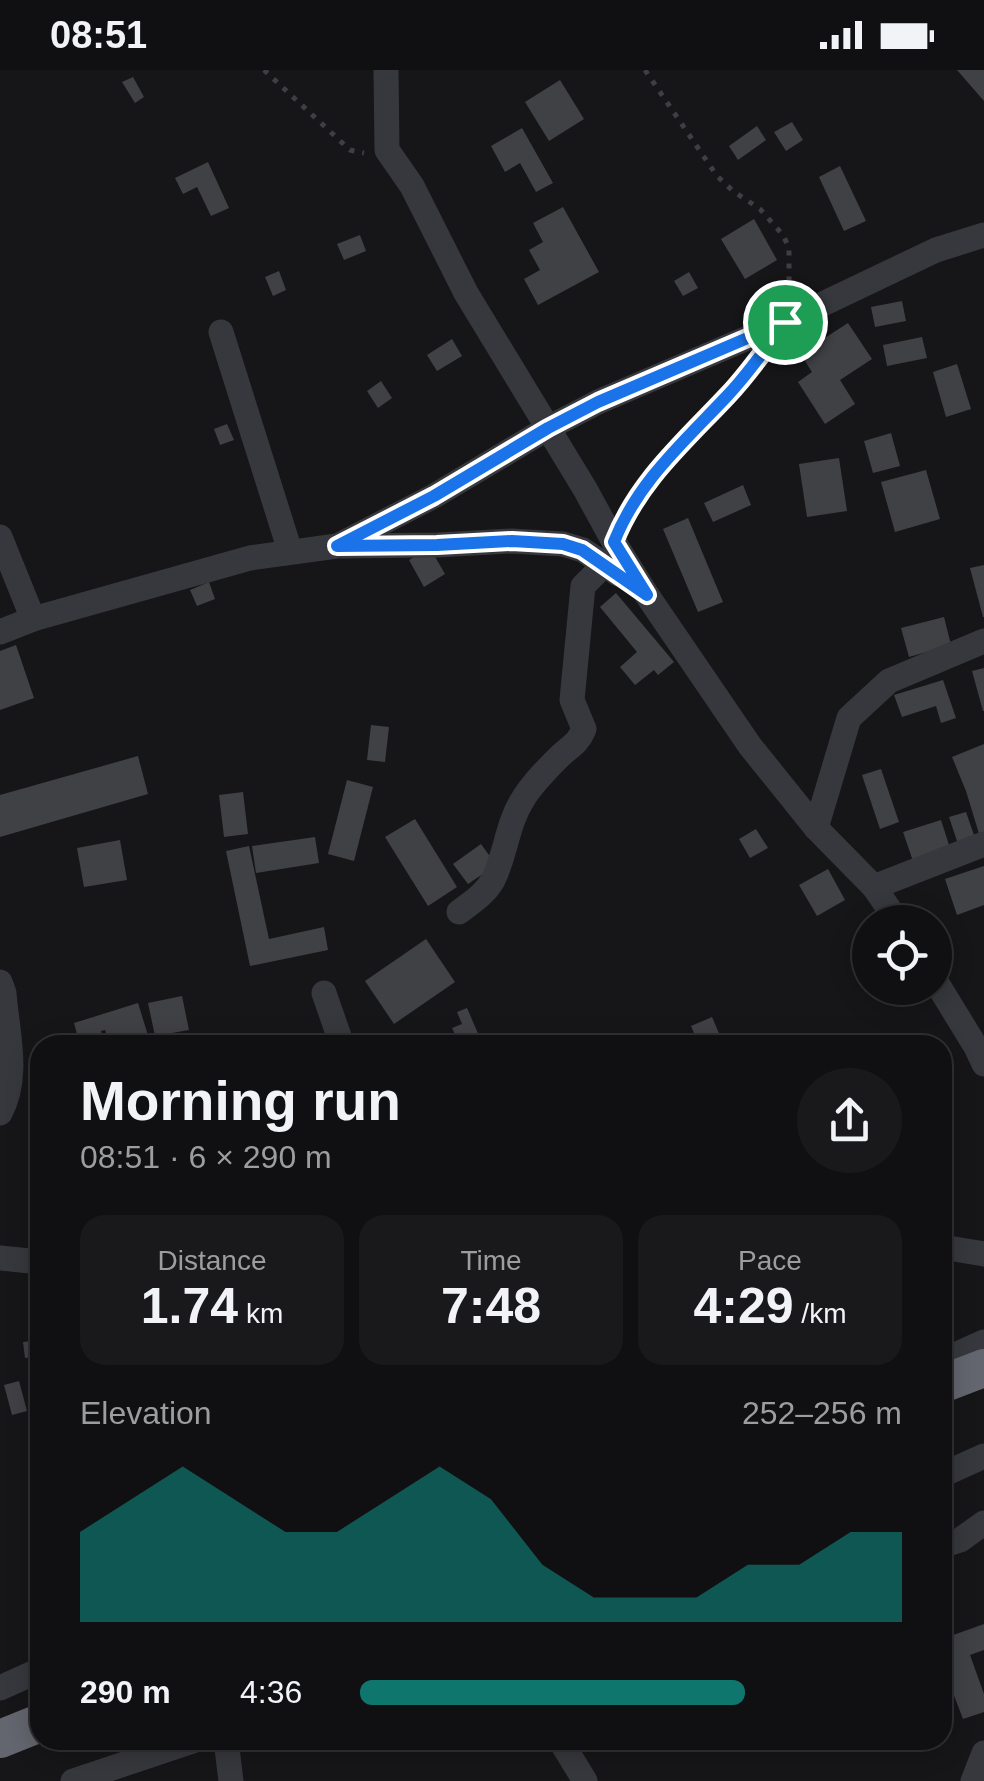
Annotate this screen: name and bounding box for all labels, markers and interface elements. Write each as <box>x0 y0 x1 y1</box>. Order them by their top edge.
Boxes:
text: 08:51 <box>50 14 147 56</box>
pin <box>743 280 828 365</box>
icon: arrive <box>758 295 813 350</box>
map controls <box>852 905 952 1005</box>
button: locate <box>852 905 952 1005</box>
button: share <box>797 1068 902 1173</box>
text: Morning run <box>80 1070 401 1132</box>
text: 08:51 · 6 × 290 m <box>80 1139 332 1175</box>
text: Distance <box>158 1245 266 1276</box>
text: Time <box>460 1245 522 1276</box>
text: Pace <box>738 1245 802 1276</box>
text: 1.74 <box>141 1278 238 1334</box>
text: 7:48 <box>441 1278 541 1334</box>
text: 4:29 <box>694 1278 794 1334</box>
text: km <box>238 1298 283 1329</box>
text: /km <box>794 1298 846 1329</box>
text: Elevation <box>80 1395 212 1431</box>
text: 252–256 m <box>742 1395 902 1431</box>
text: 290 m <box>80 1674 171 1710</box>
text: 4:36 <box>240 1674 302 1710</box>

